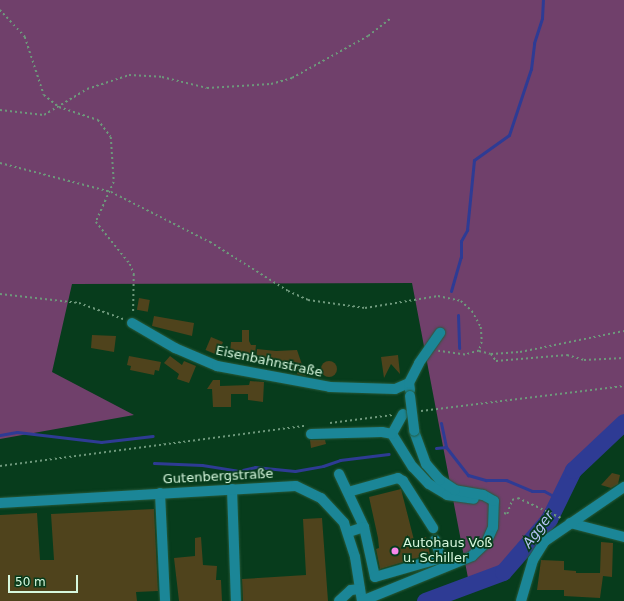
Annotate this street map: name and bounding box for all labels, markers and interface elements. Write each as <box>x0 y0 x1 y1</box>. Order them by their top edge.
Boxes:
street label: Eisenbahnstraße <box>214 343 324 381</box>
street label: Gutenbergstraße <box>162 466 274 488</box>
water label: Agger <box>519 507 557 551</box>
place label: Autohaus Voß u. Schiller <box>403 536 493 567</box>
marker: Autohaus Voß u. Schiller <box>390 546 400 556</box>
scale bar <box>10 567 80 593</box>
text: 50 m <box>15 575 46 589</box>

